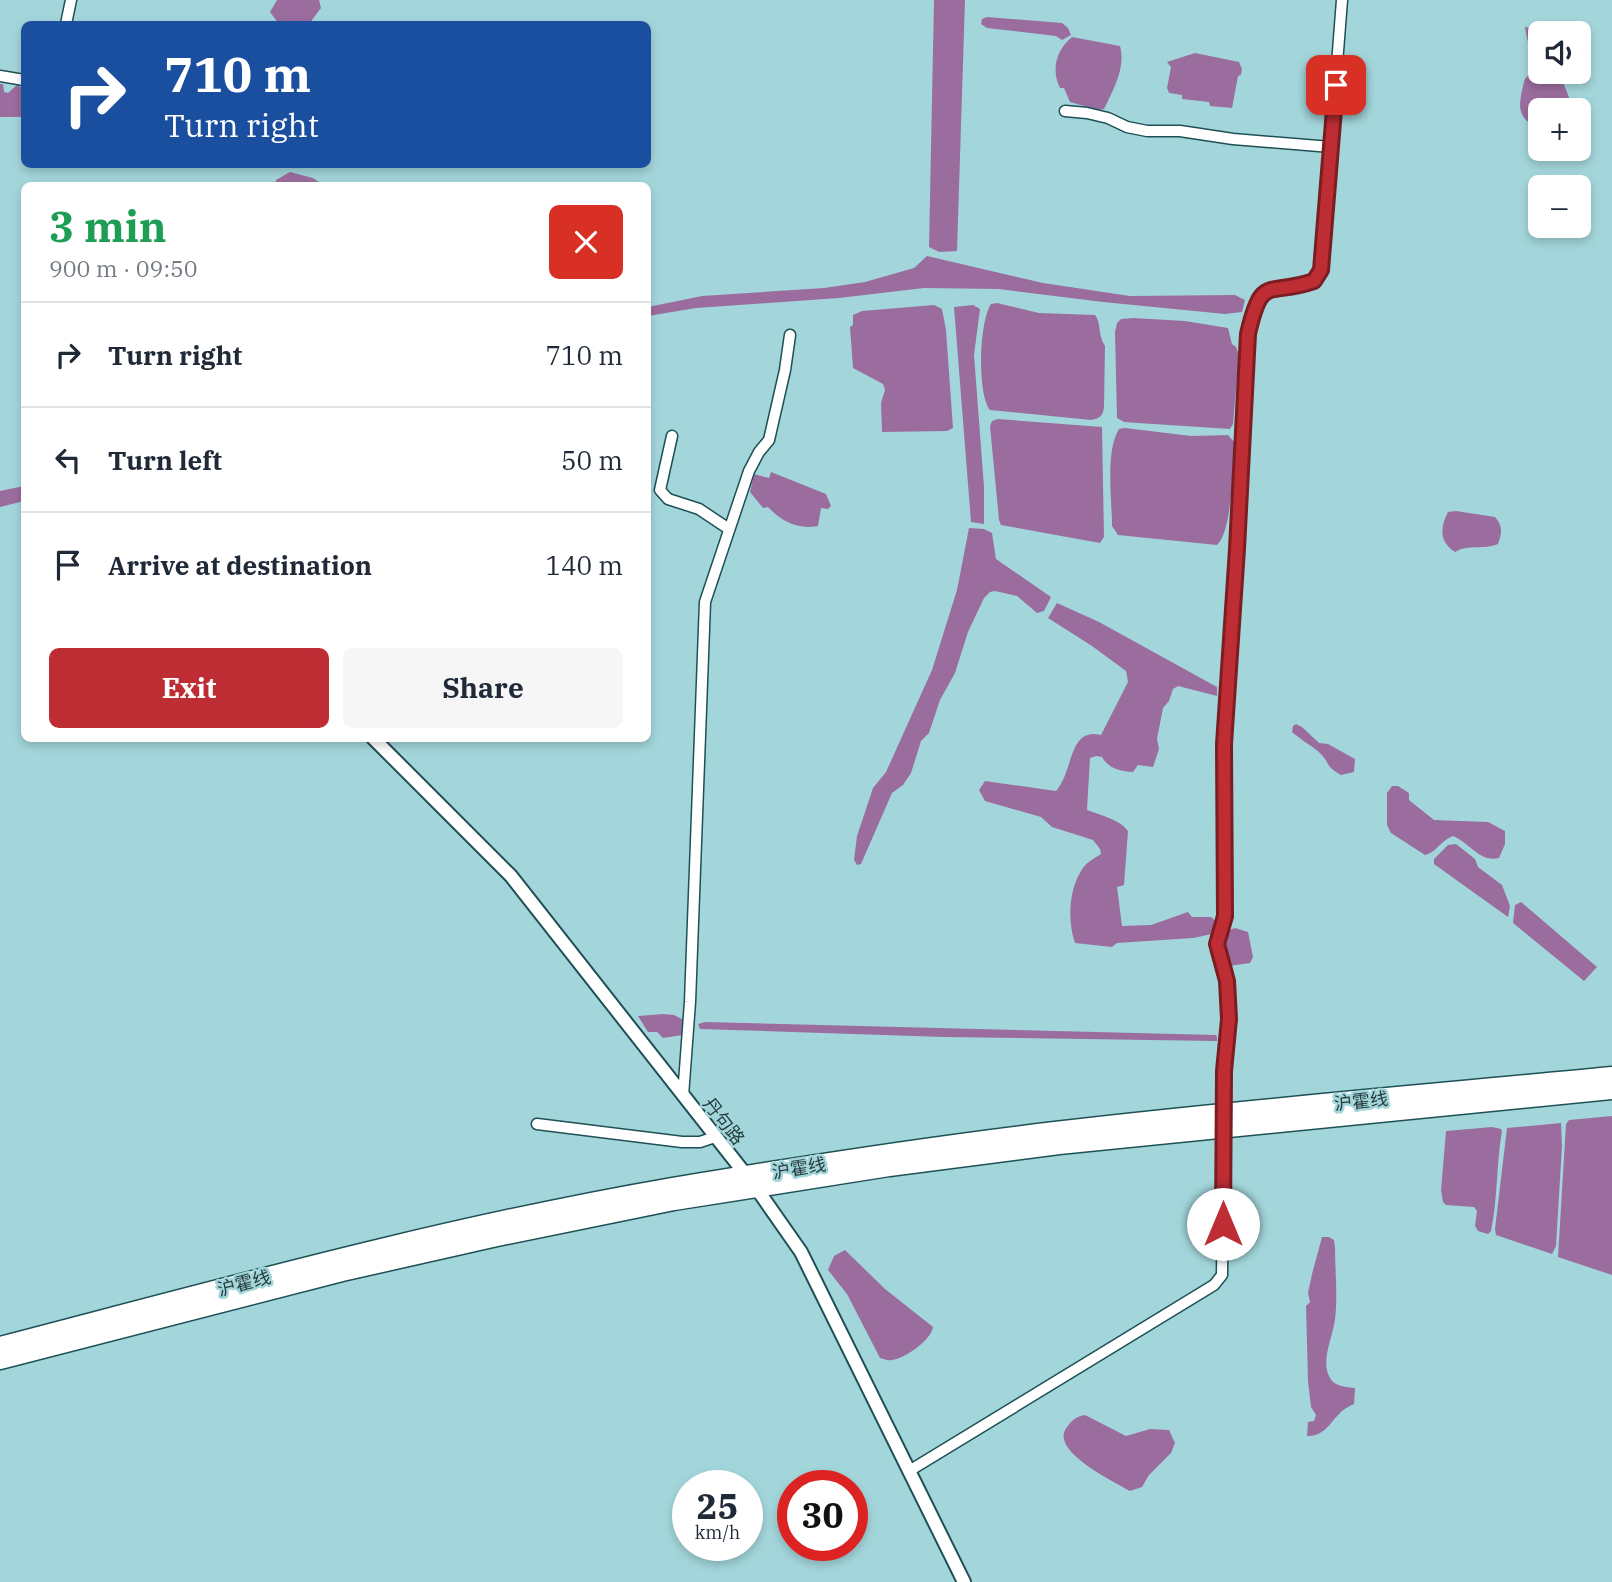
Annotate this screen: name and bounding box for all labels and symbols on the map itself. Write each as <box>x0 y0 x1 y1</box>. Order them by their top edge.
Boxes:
pin <box>1306 55 1366 115</box>
street label: 沪霍线 <box>1333 1087 1389 1115</box>
street label: 丹句路 <box>698 1093 750 1149</box>
street label: 沪霍线 <box>771 1152 827 1184</box>
position arrow <box>1186 1187 1260 1261</box>
street label: 沪霍线 <box>215 1265 273 1301</box>
speed limit sign: 30 <box>777 1470 868 1561</box>

